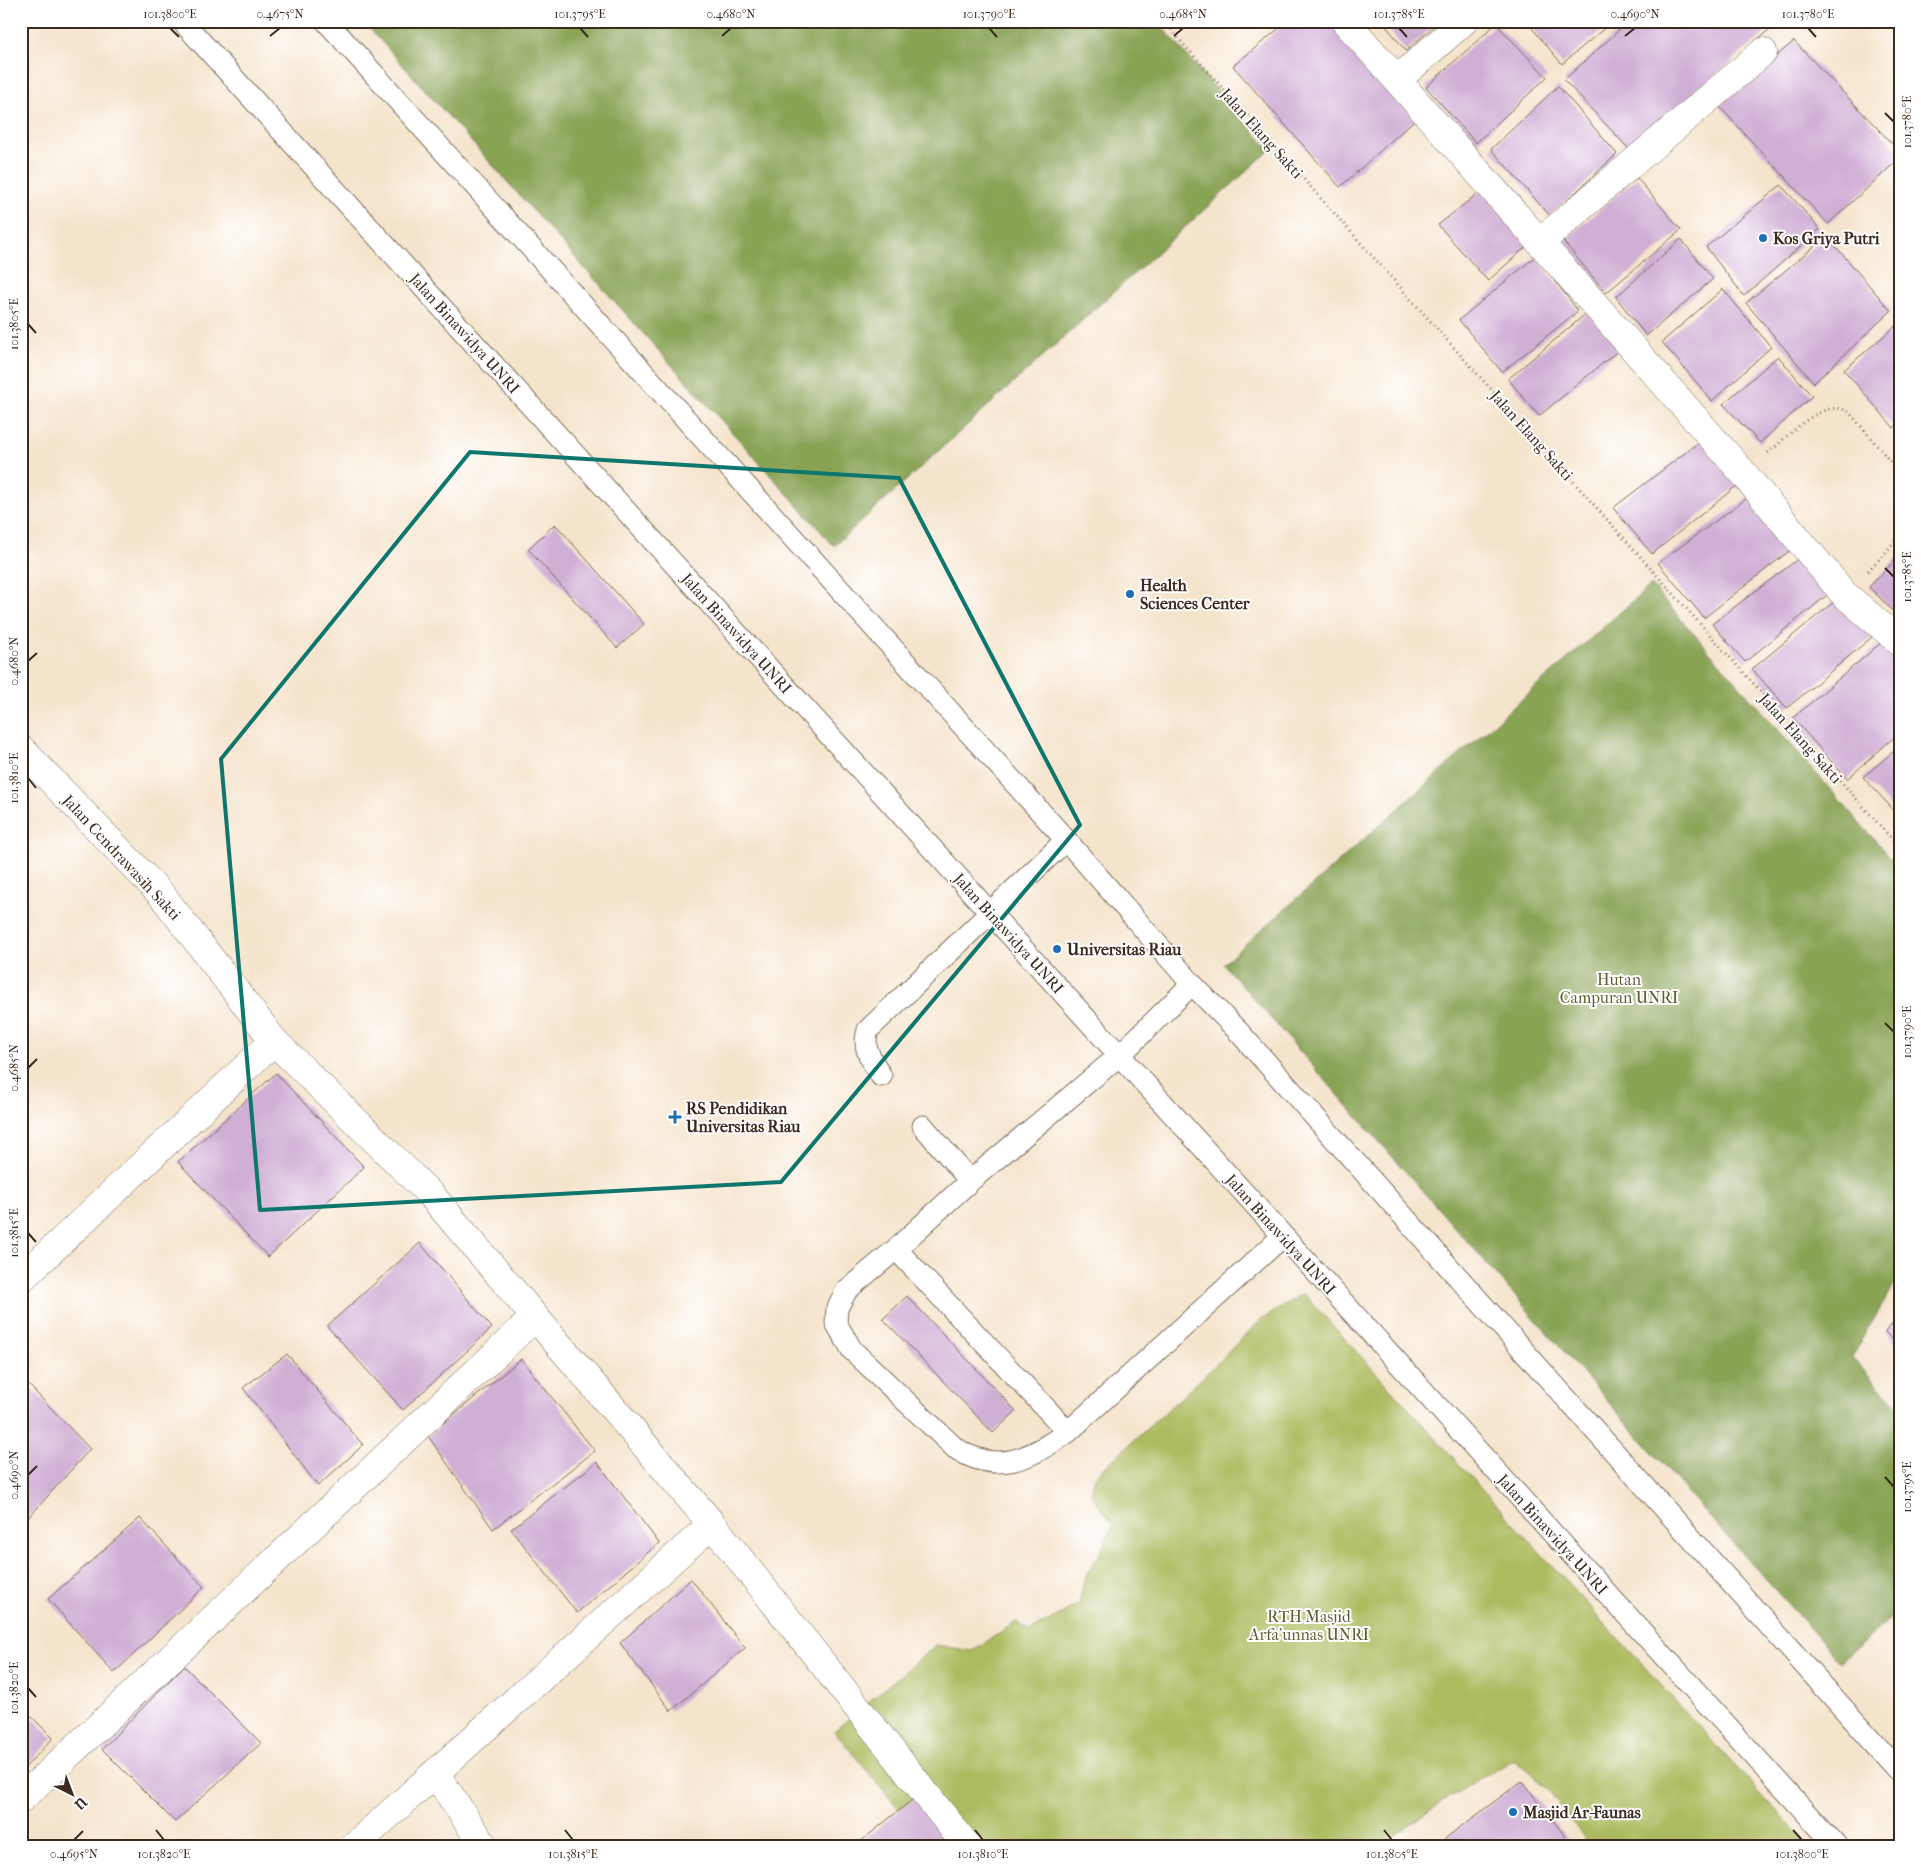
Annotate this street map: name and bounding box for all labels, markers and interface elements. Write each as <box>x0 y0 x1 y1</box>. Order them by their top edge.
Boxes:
text: 101.3800°E <box>143 7 197 21</box>
text: 0.4675°N <box>256 7 304 21</box>
text: 101.3795°E <box>554 7 606 21</box>
text: 0.4680°N <box>707 7 755 21</box>
text: 101.3790°E <box>963 7 1015 21</box>
text: 0.4685°N <box>1159 7 1207 21</box>
text: 101.3785°E <box>1374 7 1425 21</box>
text: 0.4690°N <box>1610 7 1660 21</box>
text: 101.3780°E <box>1782 7 1834 21</box>
street label: Jalan Elang Sakti <box>1215 83 1307 183</box>
text: 101.3780°E <box>1900 96 1914 148</box>
place label: Kos Griya Putri <box>1773 229 1880 249</box>
marker: Kos Griya Putri <box>1757 232 1769 244</box>
street label: Jalan Binawidya UNRI <box>404 268 524 398</box>
text: 101.3805°E <box>7 298 21 350</box>
street label: Jalan Elang Sakti <box>1485 385 1577 485</box>
text: 101.3785°E <box>1900 552 1914 603</box>
street label: Jalan Binawidya UNRI <box>676 568 796 698</box>
place label: Health Sciences Center <box>1140 576 1251 613</box>
marker: Health Sciences Center <box>1124 588 1136 600</box>
text: 0.4680°N <box>7 637 21 685</box>
street label: Jalan Elang Sakti <box>1754 688 1846 788</box>
text: 101.3810°E <box>7 753 21 803</box>
street label: Jalan Cendrawasih Sakti <box>57 789 185 924</box>
street label: Jalan Binawidya UNRI <box>948 868 1068 998</box>
place label: Universitas Riau <box>1066 940 1182 959</box>
marker: Universitas Riau <box>1051 943 1063 955</box>
park label: Hutan Campuran UNRI <box>1560 970 1678 1007</box>
text: 101.3790°E <box>1900 1006 1914 1058</box>
text: 0.4685°N <box>7 1044 21 1092</box>
place label: RS Pendidikan Universitas Riau <box>685 1099 801 1136</box>
marker: RS Pendidikan Universitas Riau <box>668 1110 682 1124</box>
street label: Jalan Binawidya UNRI <box>1220 1169 1340 1299</box>
text: 101.3815°E <box>7 1208 21 1258</box>
text: 0.4690°N <box>7 1450 21 1500</box>
text: 101.3795°E <box>1900 1461 1914 1513</box>
street label: Jalan Binawidya UNRI <box>1492 1469 1612 1599</box>
park label: RTH Masjid Arfa'unnas UNRI <box>1248 1607 1369 1644</box>
text: 101.3820°E <box>7 1662 21 1714</box>
north arrow <box>48 1770 98 1820</box>
text: U <box>71 1793 91 1813</box>
place label: Masjid Ar-Faunas <box>1522 1803 1641 1822</box>
marker: Masjid Ar-Faunas <box>1507 1806 1519 1818</box>
text: 0.4695°N <box>50 1847 98 1861</box>
text: 101.3820°E <box>138 1847 190 1861</box>
text: 101.3815°E <box>548 1847 598 1861</box>
text: 101.3810°E <box>958 1847 1008 1861</box>
text: 101.3805°E <box>1366 1847 1418 1861</box>
text: 101.3800°E <box>1775 1847 1829 1861</box>

